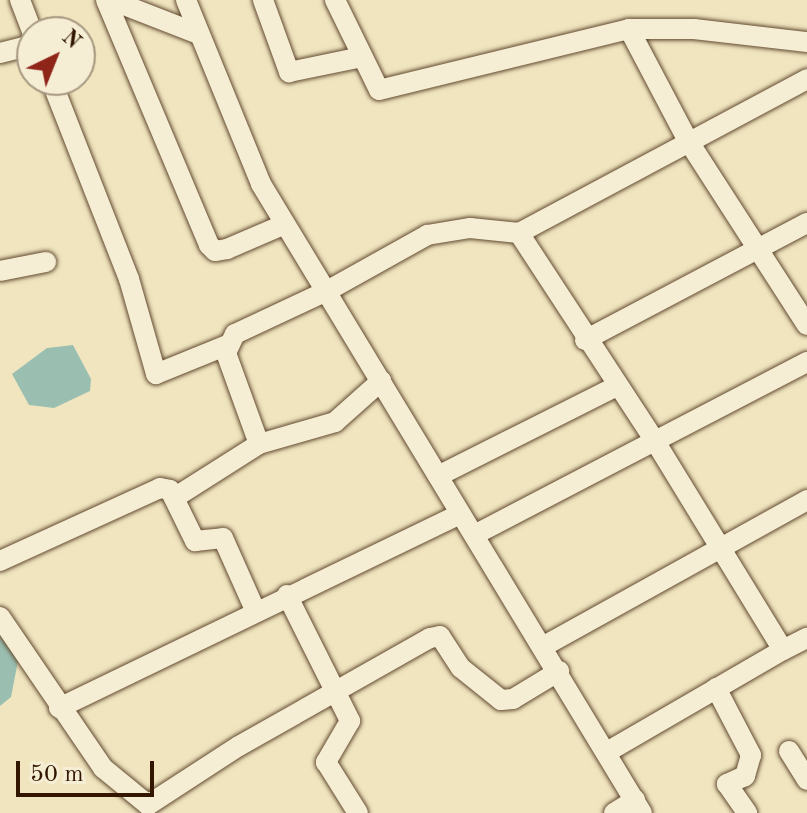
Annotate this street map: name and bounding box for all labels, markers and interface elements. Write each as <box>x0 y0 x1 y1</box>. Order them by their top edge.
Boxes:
north arrow <box>16 16 96 96</box>
text: N <box>57 26 85 54</box>
scale bar <box>20 745 158 795</box>
text: 50 m <box>30 763 84 787</box>

